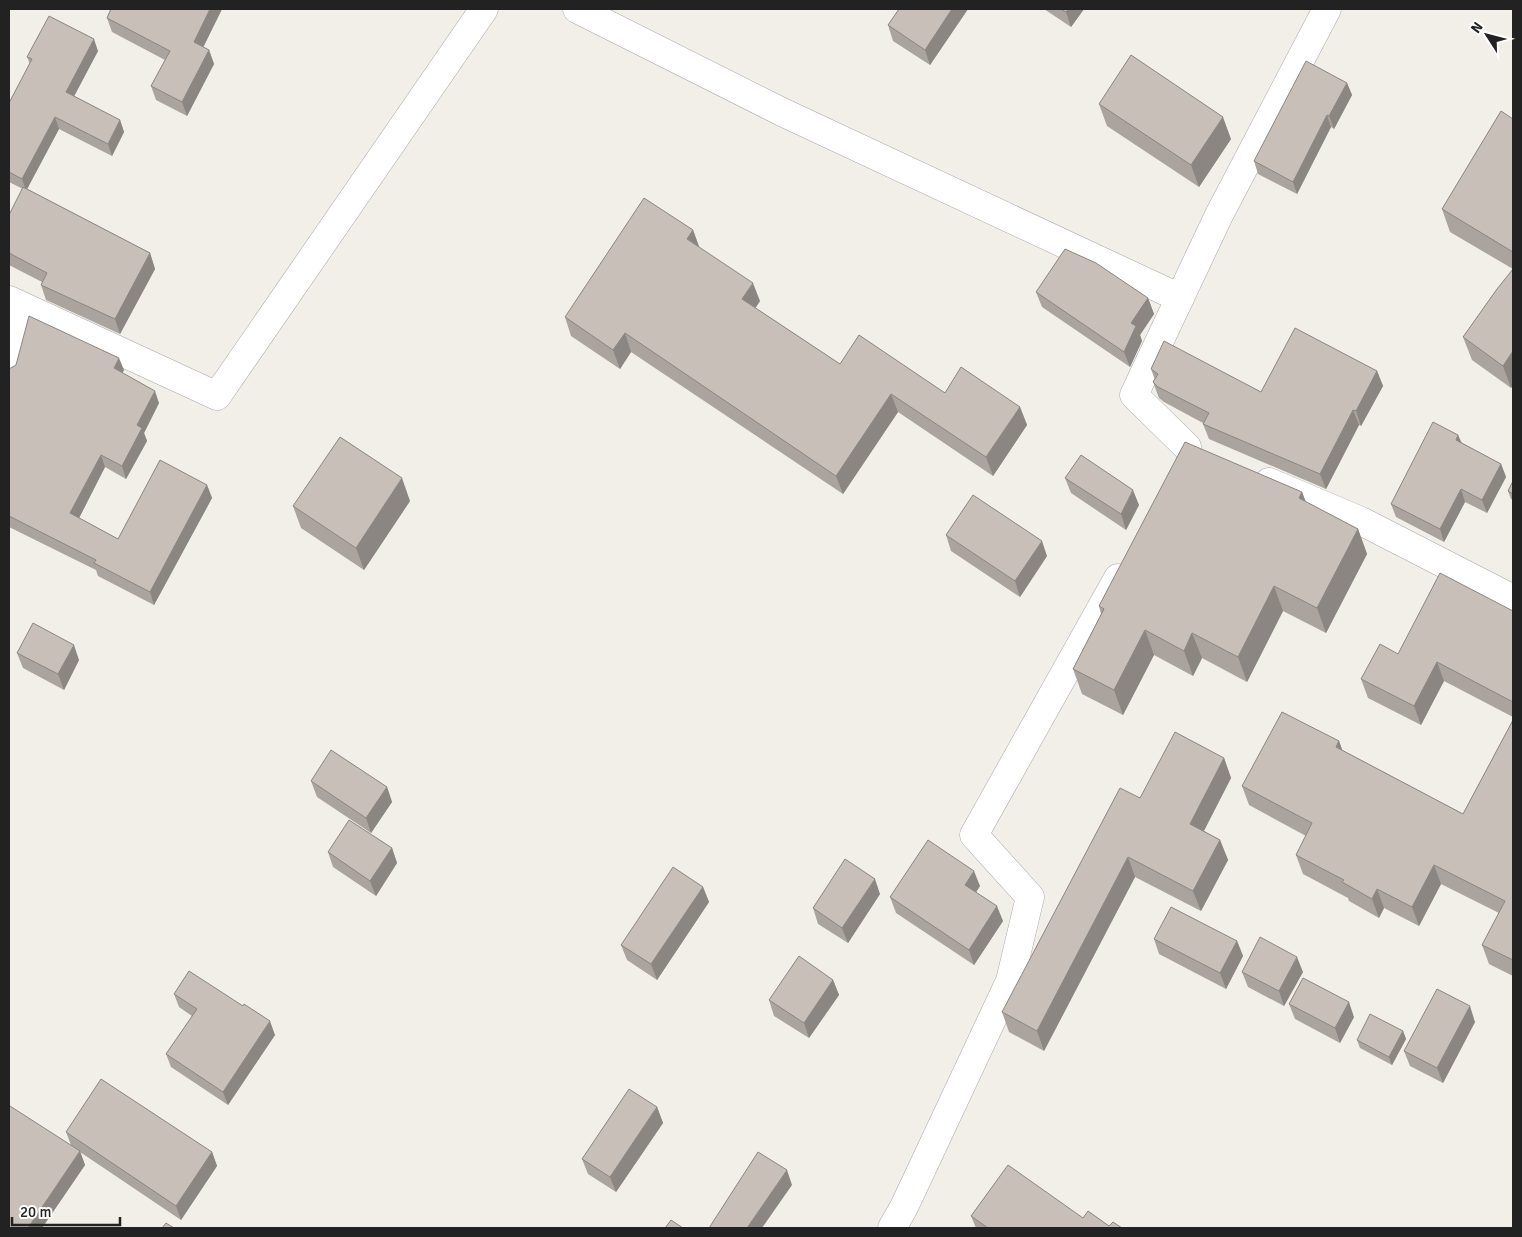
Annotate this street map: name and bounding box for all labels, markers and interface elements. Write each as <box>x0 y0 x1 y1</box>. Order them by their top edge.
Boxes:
north arrow <box>1462 10 1512 60</box>
text: N <box>1467 19 1487 37</box>
scale bar <box>12 1194 120 1226</box>
text: 20 m <box>20 1203 51 1221</box>

